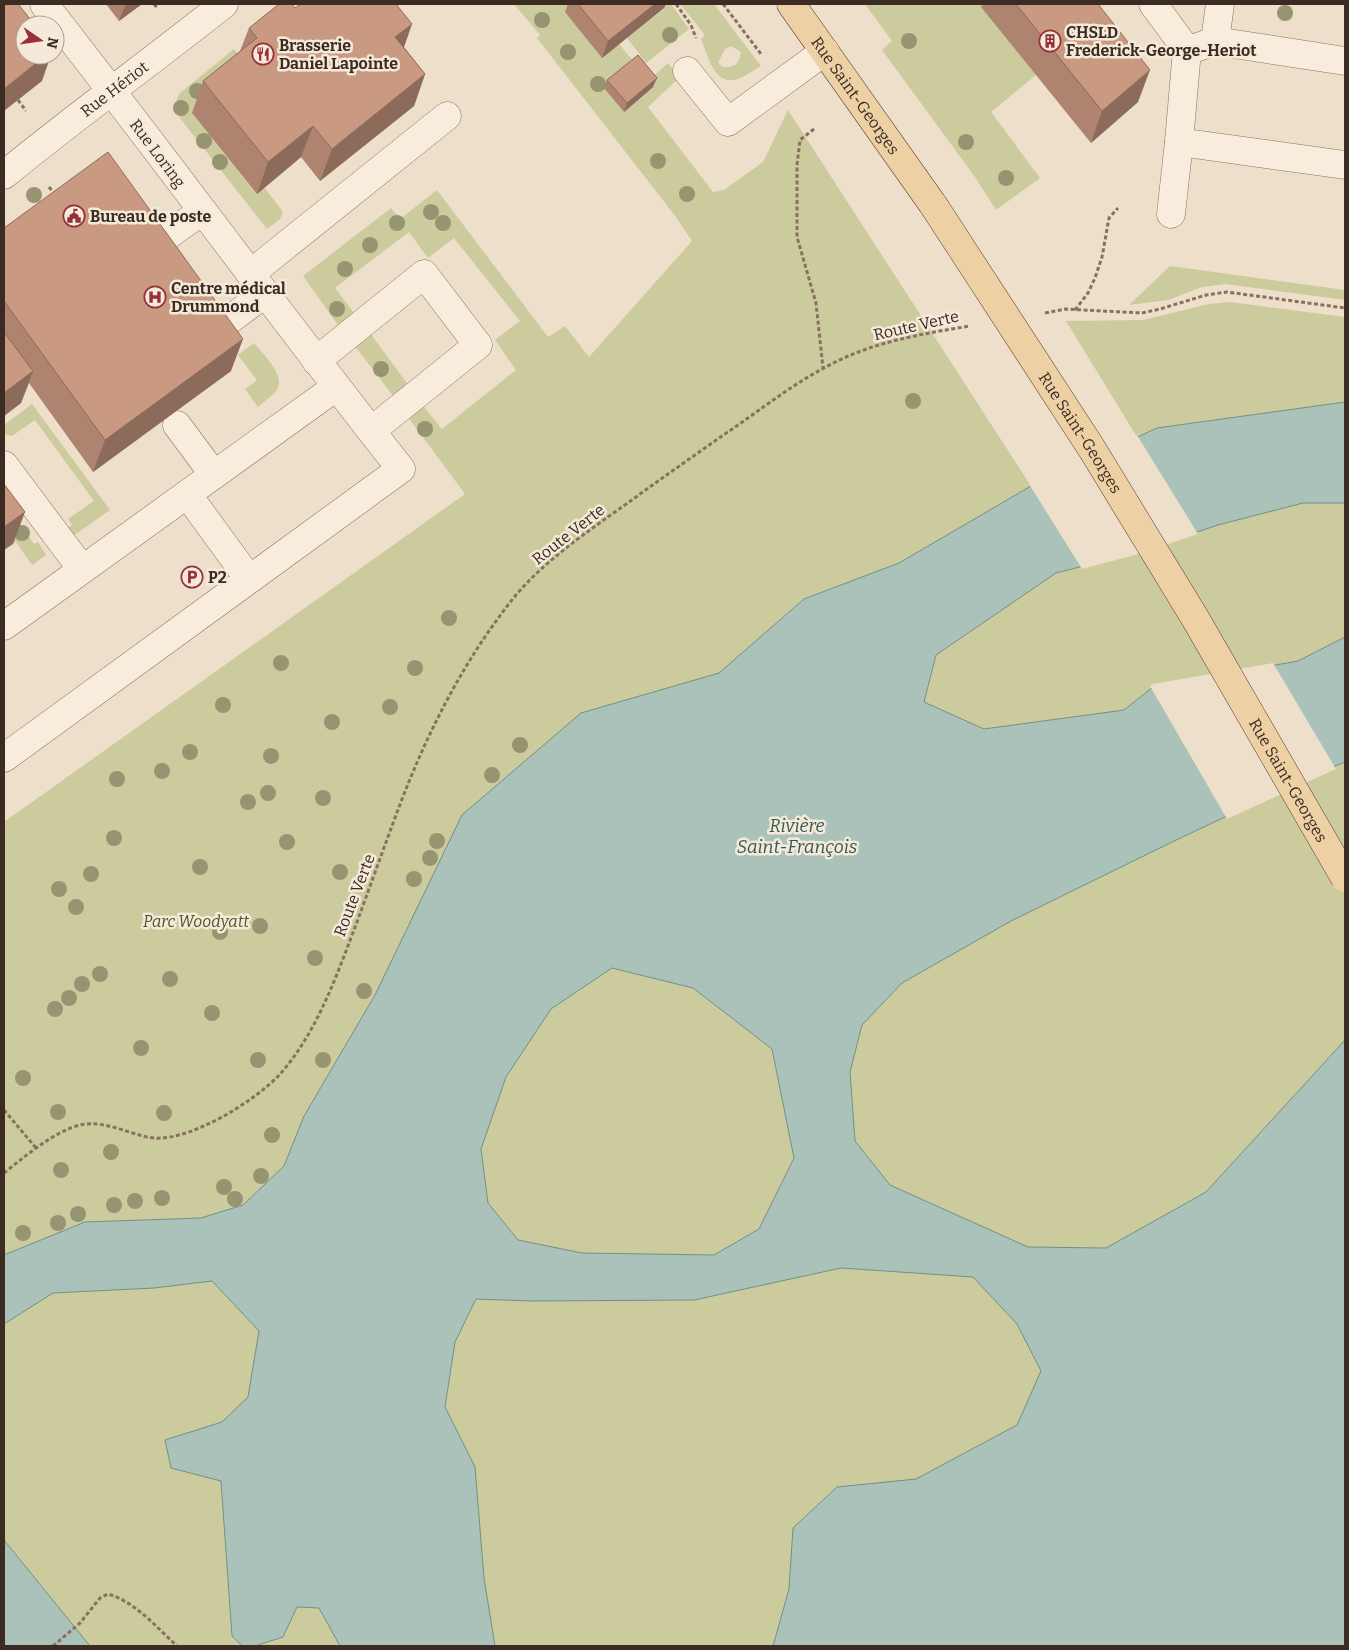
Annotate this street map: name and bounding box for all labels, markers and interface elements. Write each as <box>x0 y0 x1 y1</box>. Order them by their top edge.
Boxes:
north arrow <box>15 15 65 65</box>
place label: CHSLD Frederick-George-Heriot <box>1066 23 1257 60</box>
building icon: CHSLD Frederick-George-Heriot <box>1038 29 1062 53</box>
street label: Rue Saint-Georges <box>807 33 903 158</box>
text: N <box>43 36 62 50</box>
place label: Brasserie Daniel Lapointe <box>279 36 398 73</box>
restaurant icon: Brasserie Daniel Lapointe <box>251 42 275 66</box>
street label: Rue Hériot <box>77 57 152 121</box>
street label: Rue Loring <box>126 115 189 191</box>
public building icon: Bureau de poste <box>62 204 86 228</box>
place label: Bureau de poste <box>90 207 212 226</box>
place label: Centre médical Drummond <box>171 279 286 316</box>
hospital icon: Centre médical Drummond <box>143 285 167 309</box>
street label: Route Verte <box>872 306 961 345</box>
street label: Rue Saint-Georges <box>1035 369 1126 497</box>
street label: Route Verte <box>528 500 608 569</box>
parking icon: P2 <box>180 565 204 589</box>
place label: P2 <box>208 568 227 587</box>
street label: Rue Saint-Georges <box>1245 715 1331 846</box>
water label: Rivière Saint-François <box>737 815 858 858</box>
street label: Route Verte <box>330 851 379 939</box>
park label: Parc Woodyatt <box>143 912 249 931</box>

